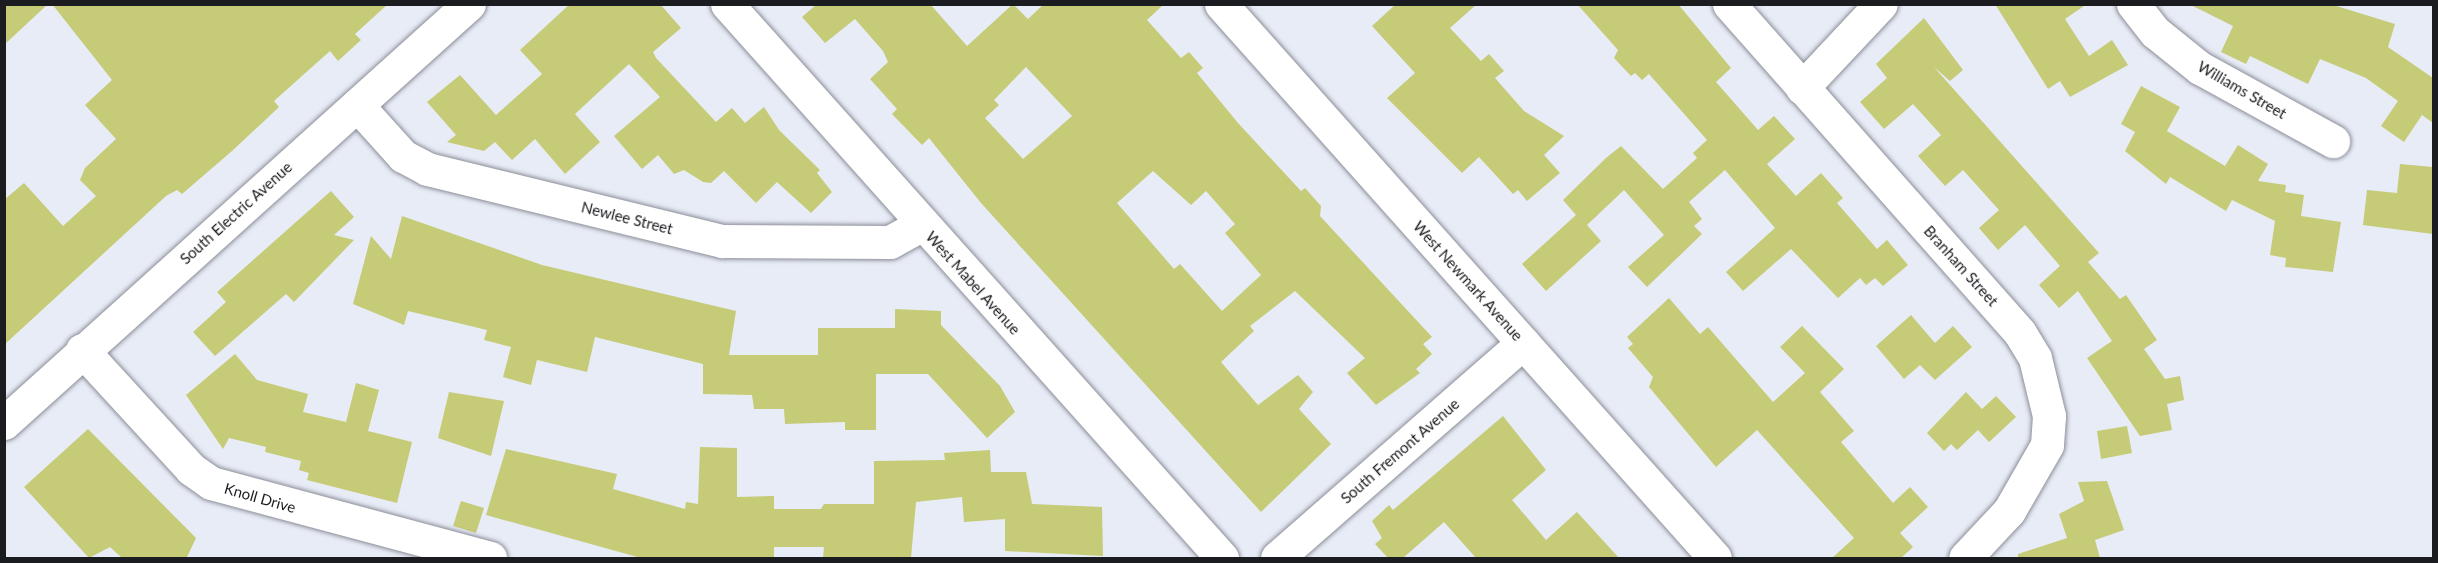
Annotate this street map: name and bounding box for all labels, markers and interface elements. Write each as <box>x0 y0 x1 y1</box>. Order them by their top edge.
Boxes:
street label: Williams Street <box>2194 57 2290 123</box>
street label: South Electric Avenue <box>176 158 296 268</box>
street label: Newlee Street <box>579 198 675 238</box>
street label: West Newmark Avenue <box>1409 217 1527 345</box>
street label: Branham Street <box>1920 222 2002 310</box>
street label: West Mabel Avenue <box>922 228 1024 338</box>
street label: South Fremont Avenue <box>1337 395 1463 507</box>
street label: Knoll Drive <box>222 479 298 517</box>

